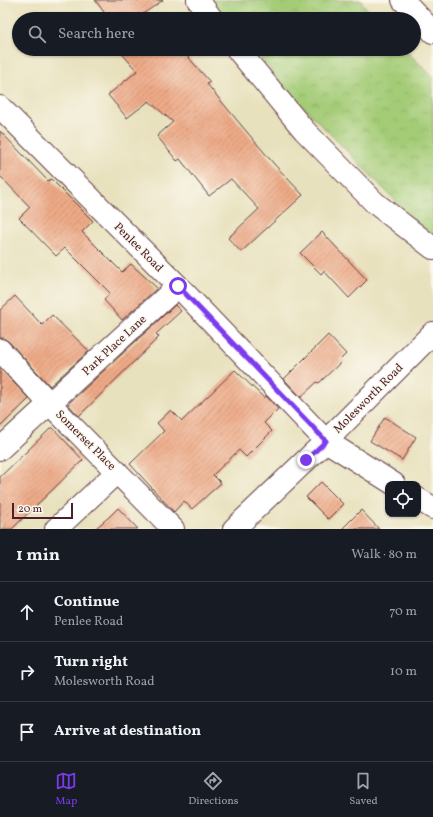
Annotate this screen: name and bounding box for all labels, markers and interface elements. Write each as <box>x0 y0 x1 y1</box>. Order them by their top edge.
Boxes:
search box <box>12 12 421 56</box>
icon: search <box>26 23 48 45</box>
text: Search here <box>58 24 135 45</box>
street label: Penlee Road <box>110 219 167 276</box>
route start <box>169 277 187 295</box>
street label: Park Place Lane <box>79 312 151 380</box>
street label: Molesworth Road <box>330 360 407 437</box>
street label: Somerset Place <box>52 407 119 475</box>
route end <box>297 451 315 469</box>
map controls <box>385 481 421 517</box>
button: locate <box>385 481 421 517</box>
scale bar <box>12 501 73 520</box>
text: 20 m <box>18 502 42 517</box>
text: 1 min <box>16 544 60 567</box>
text: Walk · 80 m <box>351 546 417 564</box>
text: Continue <box>54 592 119 613</box>
icon: ahead <box>16 601 38 623</box>
text: 70 m <box>389 603 417 621</box>
text: Penlee Road <box>54 613 123 631</box>
text: Turn right <box>54 652 128 673</box>
icon: right <box>16 661 38 683</box>
text: 10 m <box>390 663 417 681</box>
text: Molesworth Road <box>54 673 155 691</box>
icon: arrive <box>16 721 38 743</box>
text: Arrive at destination <box>54 721 201 742</box>
tab: Map <box>55 770 77 809</box>
tab: Directions <box>188 770 239 809</box>
tab: Saved <box>349 770 378 809</box>

